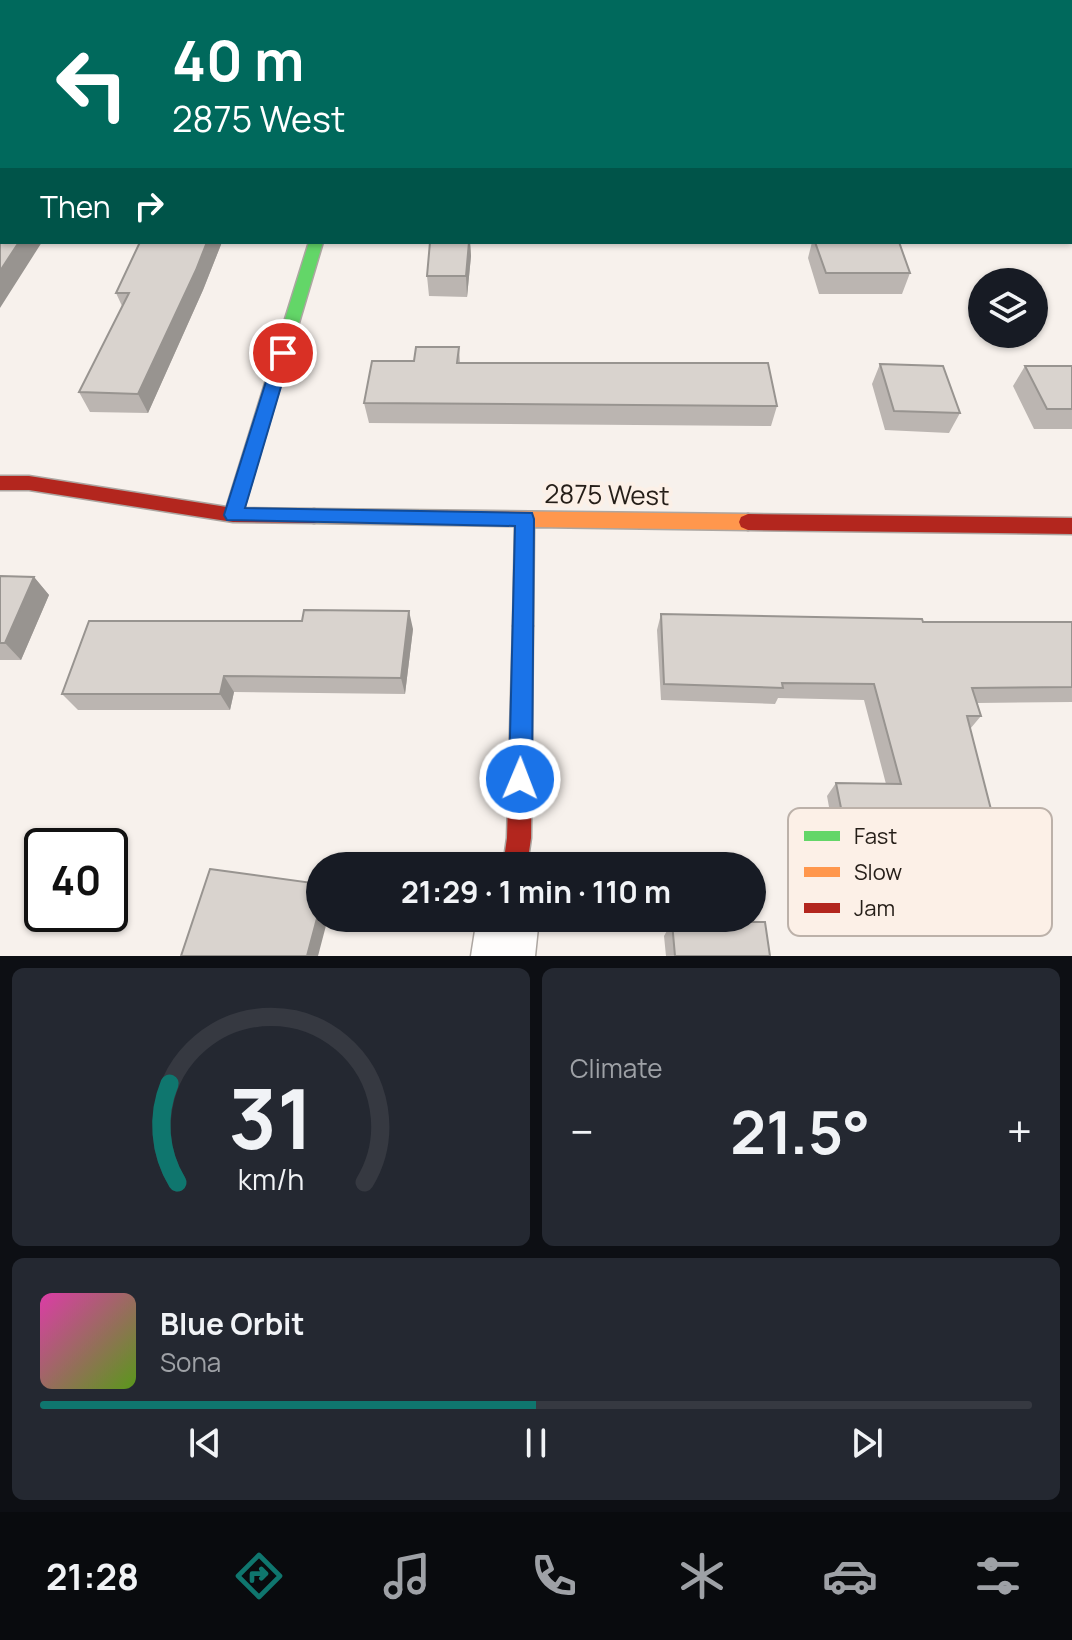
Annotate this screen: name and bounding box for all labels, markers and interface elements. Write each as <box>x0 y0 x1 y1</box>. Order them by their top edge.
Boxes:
text: 40 m <box>172 21 304 98</box>
icon: left <box>40 32 144 136</box>
text: 2875 West <box>172 94 345 143</box>
icon: right <box>127 184 171 228</box>
text: Then <box>40 186 111 227</box>
map controls <box>968 268 1048 348</box>
button: layers <box>968 268 1048 348</box>
pin <box>249 319 317 387</box>
icon: arrive <box>261 331 305 375</box>
street label: 2875 West <box>544 475 670 513</box>
position arrow <box>478 737 562 821</box>
legend <box>788 808 1052 936</box>
text: Fast <box>854 821 897 851</box>
speed limit sign: 40 <box>24 828 128 932</box>
text: Slow <box>854 857 902 887</box>
text: 21:29 · 1 min · 110 m <box>401 871 671 912</box>
text: Jam <box>854 893 895 923</box>
text: Climate <box>570 1050 662 1086</box>
text: 31 <box>229 1060 313 1174</box>
text: 21.5° <box>730 1090 870 1172</box>
text: − <box>570 1101 594 1161</box>
text: + <box>1007 1101 1032 1161</box>
text: km/h <box>238 1160 304 1199</box>
text: Blue Orbit <box>160 1303 305 1344</box>
text: Sona <box>160 1344 221 1380</box>
icon: previous <box>183 1421 227 1465</box>
icon: pause <box>514 1421 558 1465</box>
icon: next <box>845 1421 889 1465</box>
icon: directions <box>231 1548 287 1604</box>
icon: music <box>379 1548 435 1604</box>
icon: phone <box>526 1548 582 1604</box>
icon: climate <box>674 1548 730 1604</box>
icon: car <box>822 1548 878 1604</box>
icon: filters <box>970 1548 1026 1604</box>
text: 21:28 <box>46 1552 139 1601</box>

